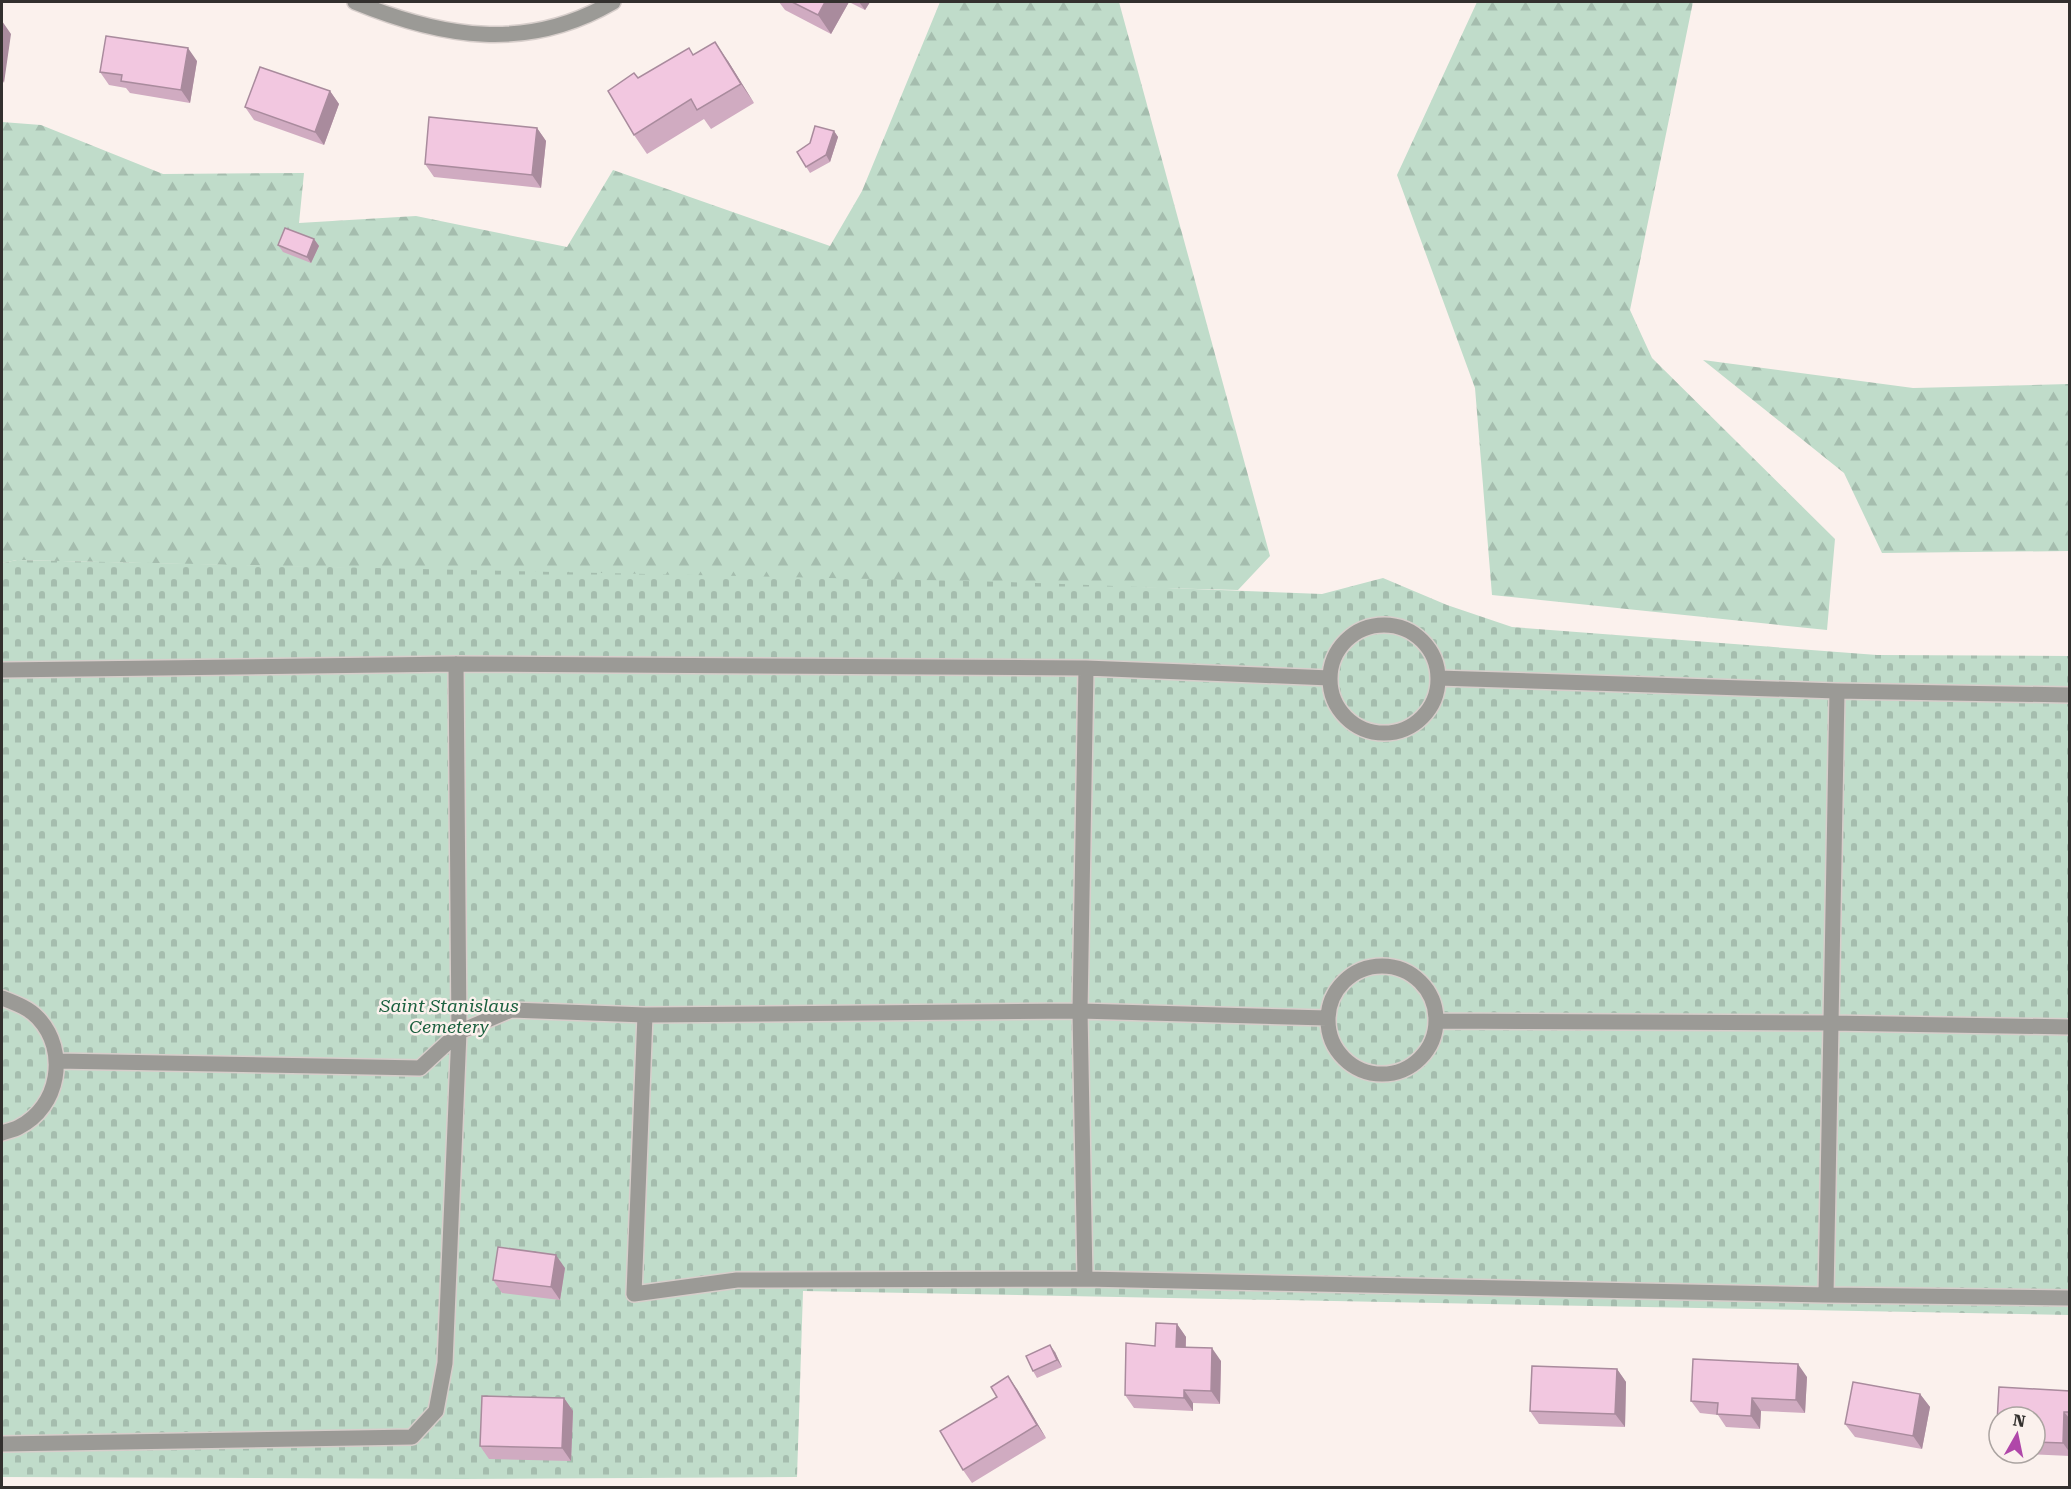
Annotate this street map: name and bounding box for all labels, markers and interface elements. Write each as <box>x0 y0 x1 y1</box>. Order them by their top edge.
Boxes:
park label: Saint Stanislaus Cemetery <box>378 995 519 1037</box>
north arrow <box>1987 1405 2047 1465</box>
text: N <box>2012 1410 2027 1431</box>

